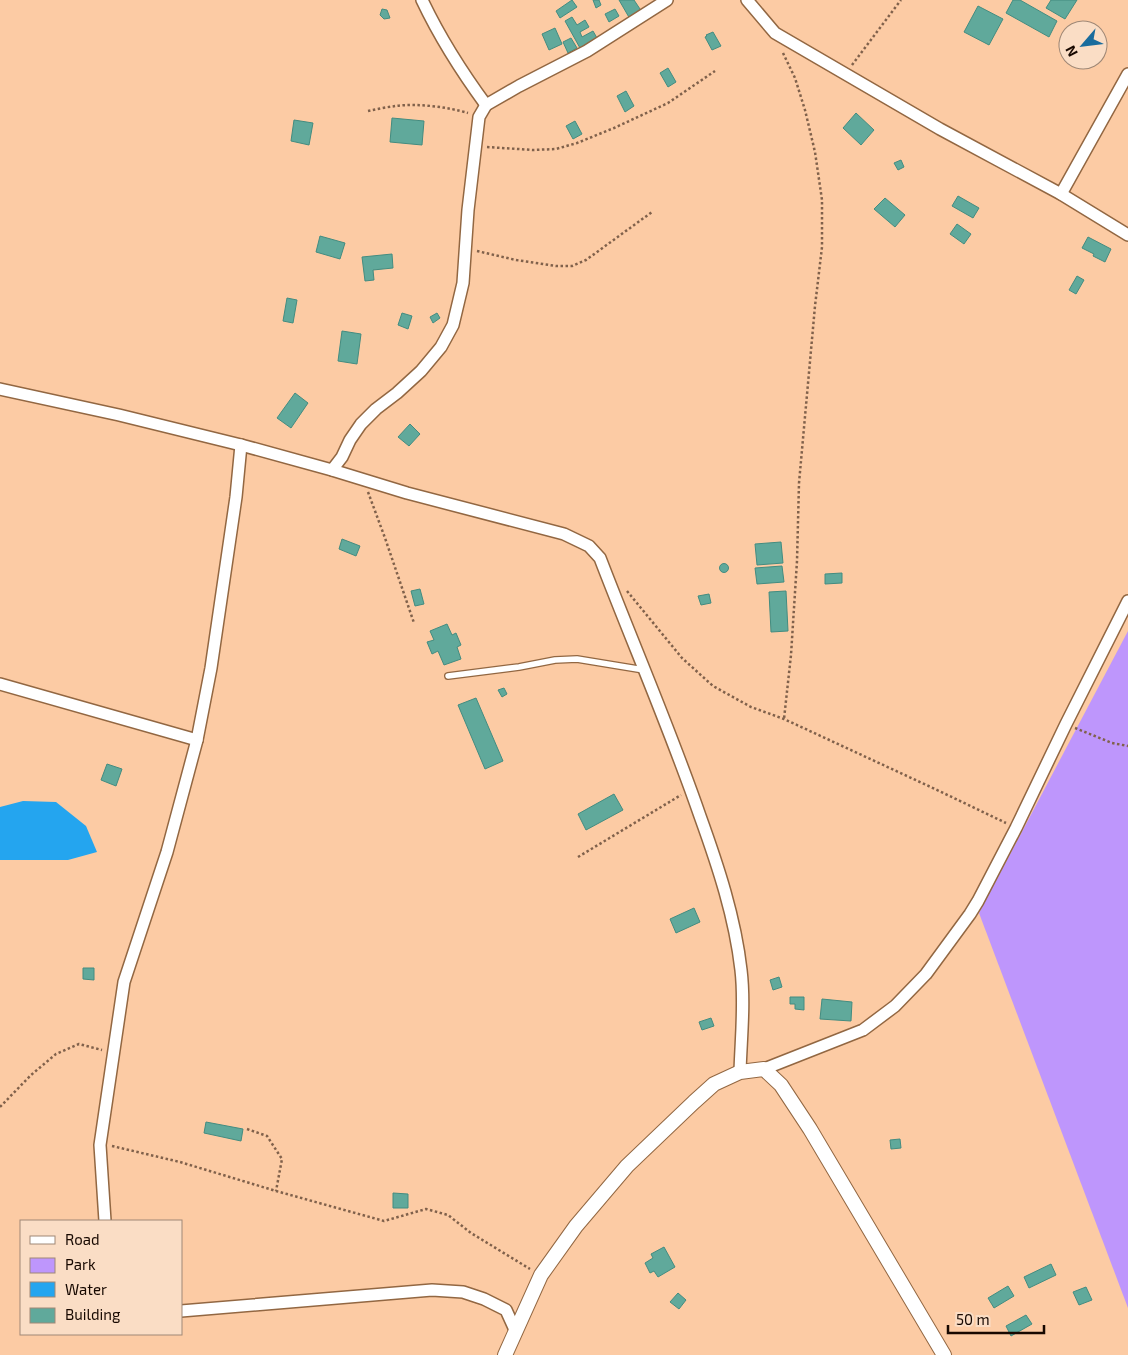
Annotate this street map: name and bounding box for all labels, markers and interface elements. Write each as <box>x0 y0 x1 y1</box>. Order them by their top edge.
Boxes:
north arrow <box>1058 20 1108 70</box>
text: N <box>1061 43 1081 60</box>
legend <box>20 1220 182 1335</box>
text: Road <box>65 1230 100 1248</box>
text: Park <box>65 1255 96 1273</box>
text: Water <box>65 1280 107 1298</box>
scale bar <box>948 1302 1044 1334</box>
text: Building <box>65 1305 121 1323</box>
text: 50 m <box>956 1310 990 1328</box>

